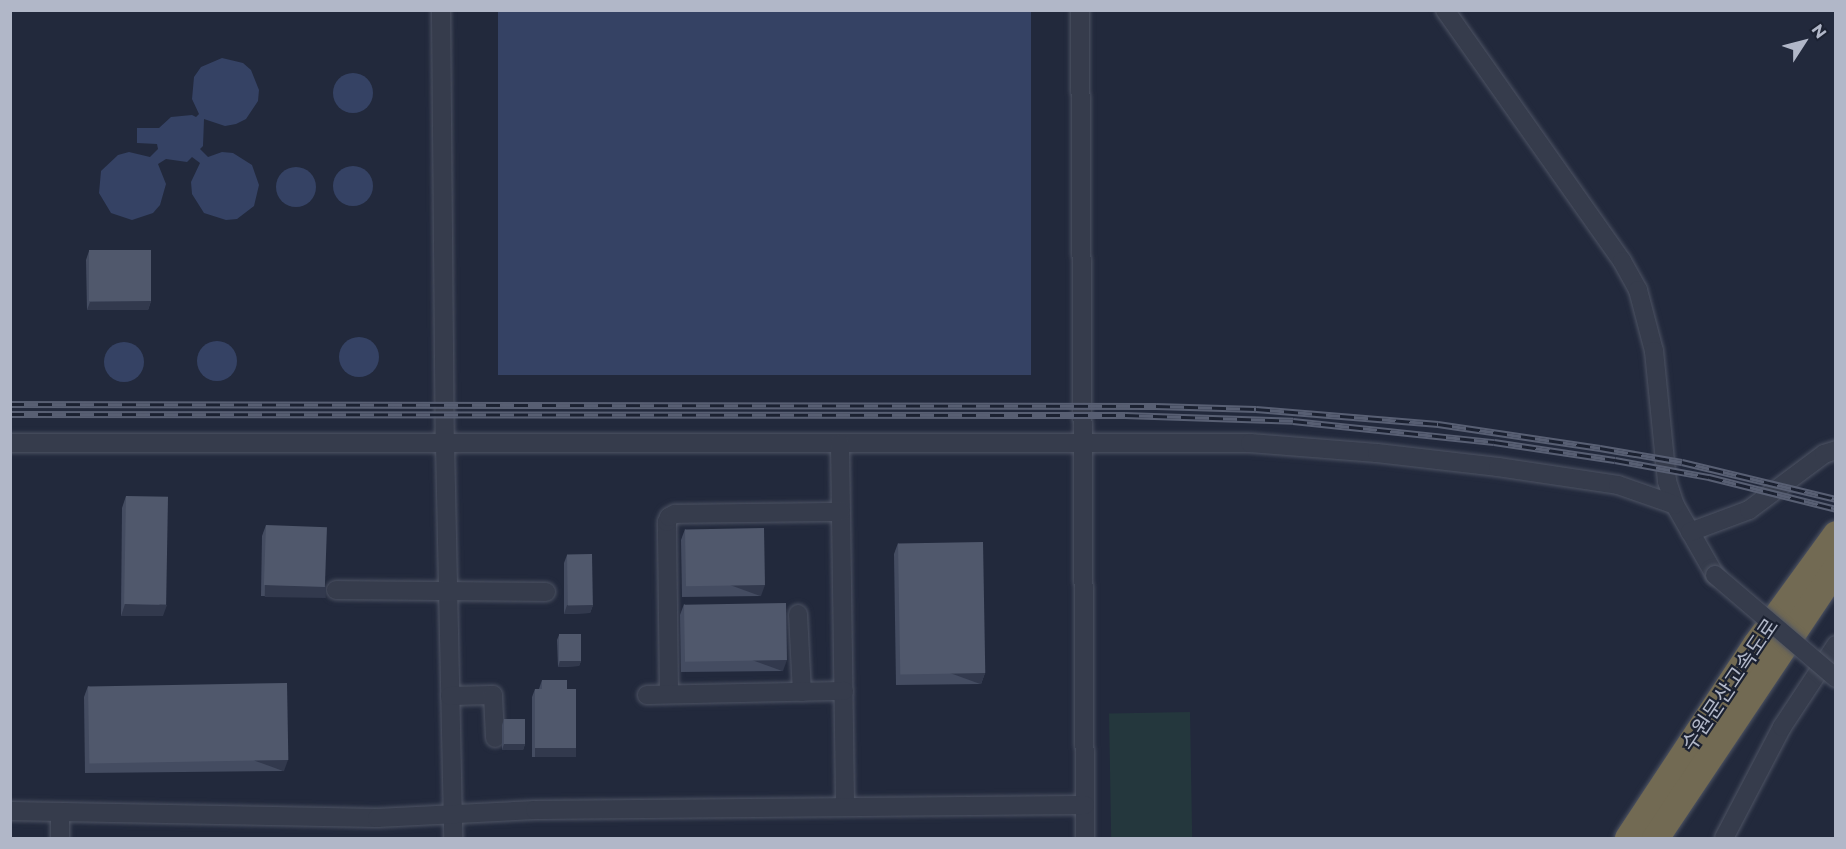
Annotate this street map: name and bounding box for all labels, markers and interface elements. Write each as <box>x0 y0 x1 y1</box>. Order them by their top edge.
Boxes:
north arrow <box>1774 12 1834 72</box>
text: N <box>1807 20 1830 42</box>
street label: 수원문산고속도로 <box>1676 614 1784 756</box>

